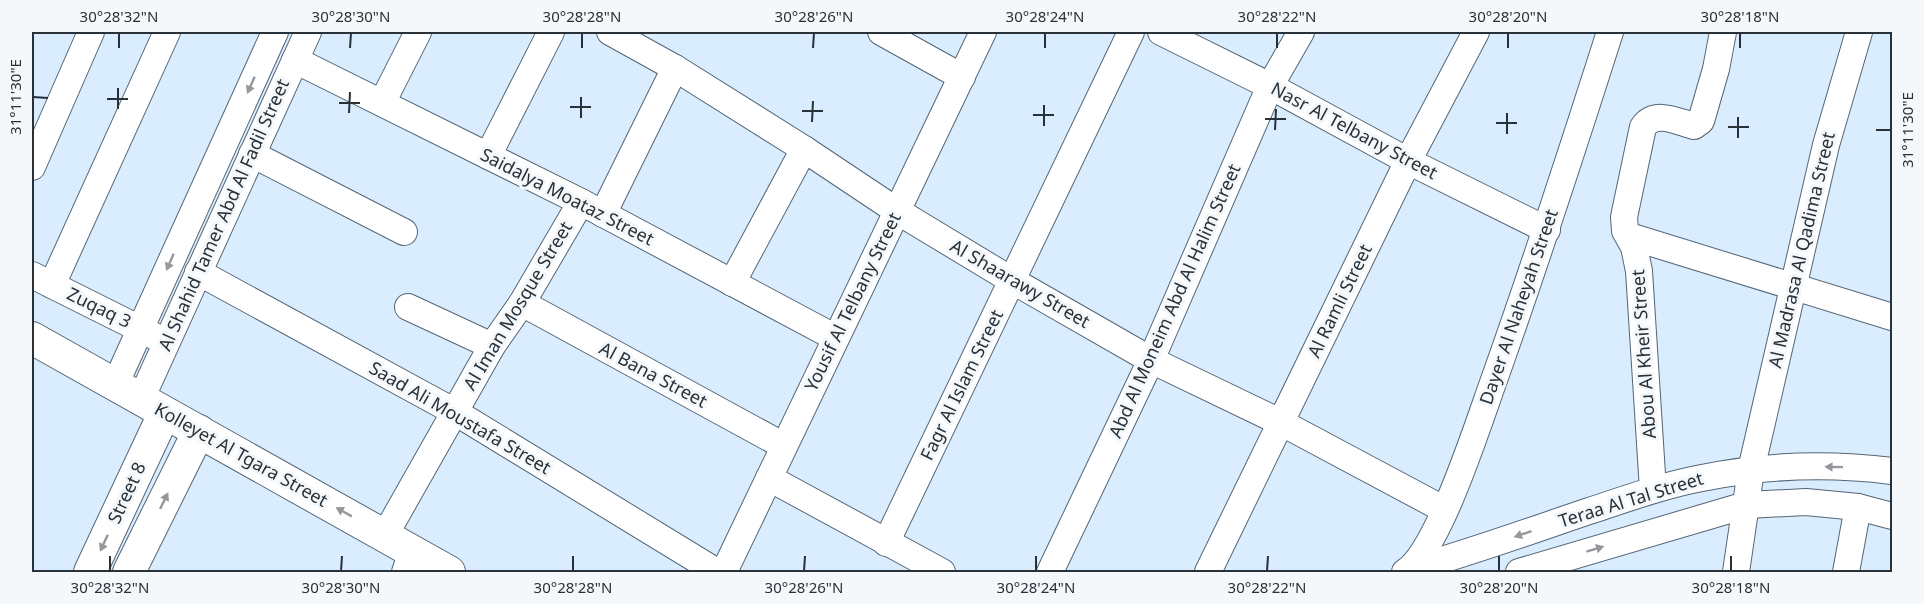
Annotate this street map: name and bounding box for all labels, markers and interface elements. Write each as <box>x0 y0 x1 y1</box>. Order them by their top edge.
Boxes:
text: 30°28'32"N <box>80 6 158 26</box>
text: 30°28'30"N <box>312 6 390 26</box>
text: 30°28'28"N <box>543 6 621 26</box>
text: 30°28'26"N <box>775 6 853 26</box>
text: 30°28'24"N <box>1006 6 1084 26</box>
text: 30°28'22"N <box>1238 6 1316 26</box>
text: 30°28'20"N <box>1469 6 1547 26</box>
text: 30°28'18"N <box>1701 6 1779 26</box>
text: 31°11'30"E <box>5 59 25 135</box>
street label: Al Shahid Tamer Abd Al Fadil Street <box>152 74 294 354</box>
one-way arrow <box>246 76 256 94</box>
street label: Nasr Al Telbany Street <box>1267 76 1442 184</box>
text: 31°11'30"E <box>1897 92 1917 168</box>
street label: Al Madrasa Al Qadima Street <box>1762 129 1840 370</box>
street label: Saidalya Moataz Street <box>477 142 659 251</box>
street label: Abd Al Moneim Abd Al Halim Street <box>1103 159 1246 441</box>
street label: Dayer Al Naheyah Street <box>1473 205 1563 408</box>
street label: Yousif Al Telbany Street <box>798 208 906 395</box>
street label: Al Iman Mosque Street <box>457 216 577 394</box>
street label: Al Shaarawy Street <box>946 233 1095 333</box>
street label: Al Ramli Street <box>1301 240 1377 361</box>
one-way arrow <box>166 254 175 271</box>
street label: Abou Al Kheir Street <box>1625 268 1661 439</box>
street label: Zuqaq 3 <box>63 281 136 333</box>
street label: Fagr Al Islam Street <box>914 305 1008 464</box>
street label: Al Bana Street <box>595 336 712 413</box>
street label: Saad Ali Moustafa Street <box>365 355 556 479</box>
street label: Kolleyet Al Tgara Street <box>151 396 333 512</box>
street label: Street 8 <box>101 458 151 527</box>
one-way arrow <box>1825 462 1844 472</box>
street label: Teraa Al Tal Street <box>1556 466 1706 532</box>
one-way arrow <box>159 493 168 510</box>
one-way arrow <box>335 507 352 517</box>
one-way arrow <box>1514 530 1532 539</box>
one-way arrow <box>99 535 108 552</box>
one-way arrow <box>1586 544 1604 553</box>
text: 30°28'32"N <box>71 577 149 597</box>
text: 30°28'30"N <box>302 577 380 597</box>
text: 30°28'28"N <box>534 577 612 597</box>
text: 30°28'26"N <box>765 577 843 597</box>
text: 30°28'24"N <box>997 577 1075 597</box>
text: 30°28'22"N <box>1228 577 1306 597</box>
text: 30°28'20"N <box>1460 577 1538 597</box>
text: 30°28'18"N <box>1692 577 1770 597</box>

